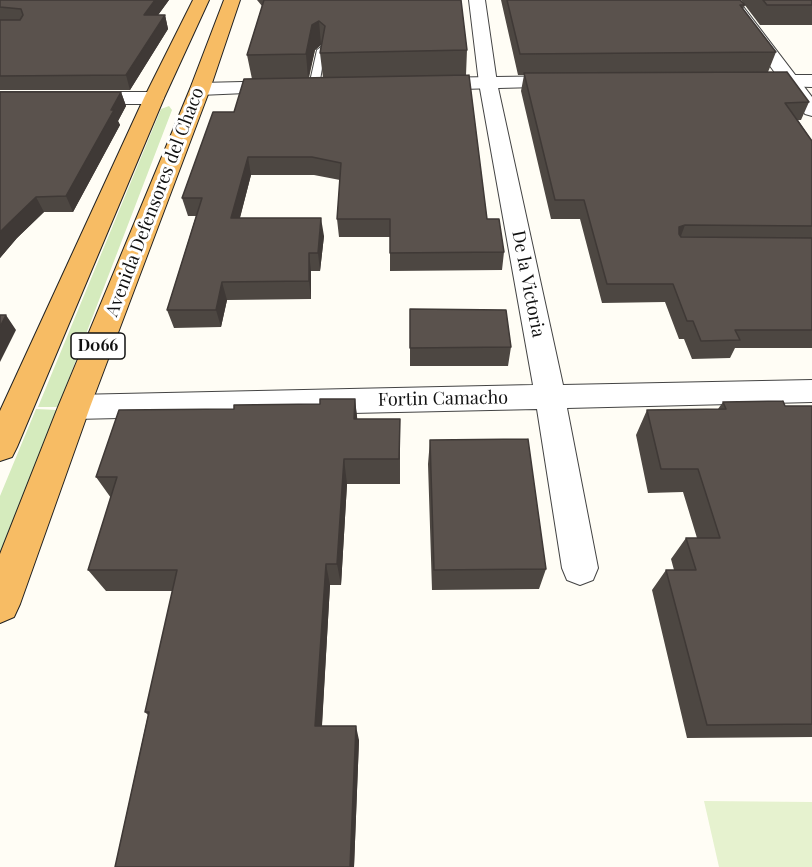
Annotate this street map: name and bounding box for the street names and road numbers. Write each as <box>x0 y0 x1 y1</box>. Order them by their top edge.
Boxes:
street label: Avenida Defensores del Chaco <box>101 84 209 320</box>
street label: De la Victoria <box>507 229 549 339</box>
road number: D066 <box>71 333 125 359</box>
street label: Fortin Camacho <box>378 387 508 411</box>

